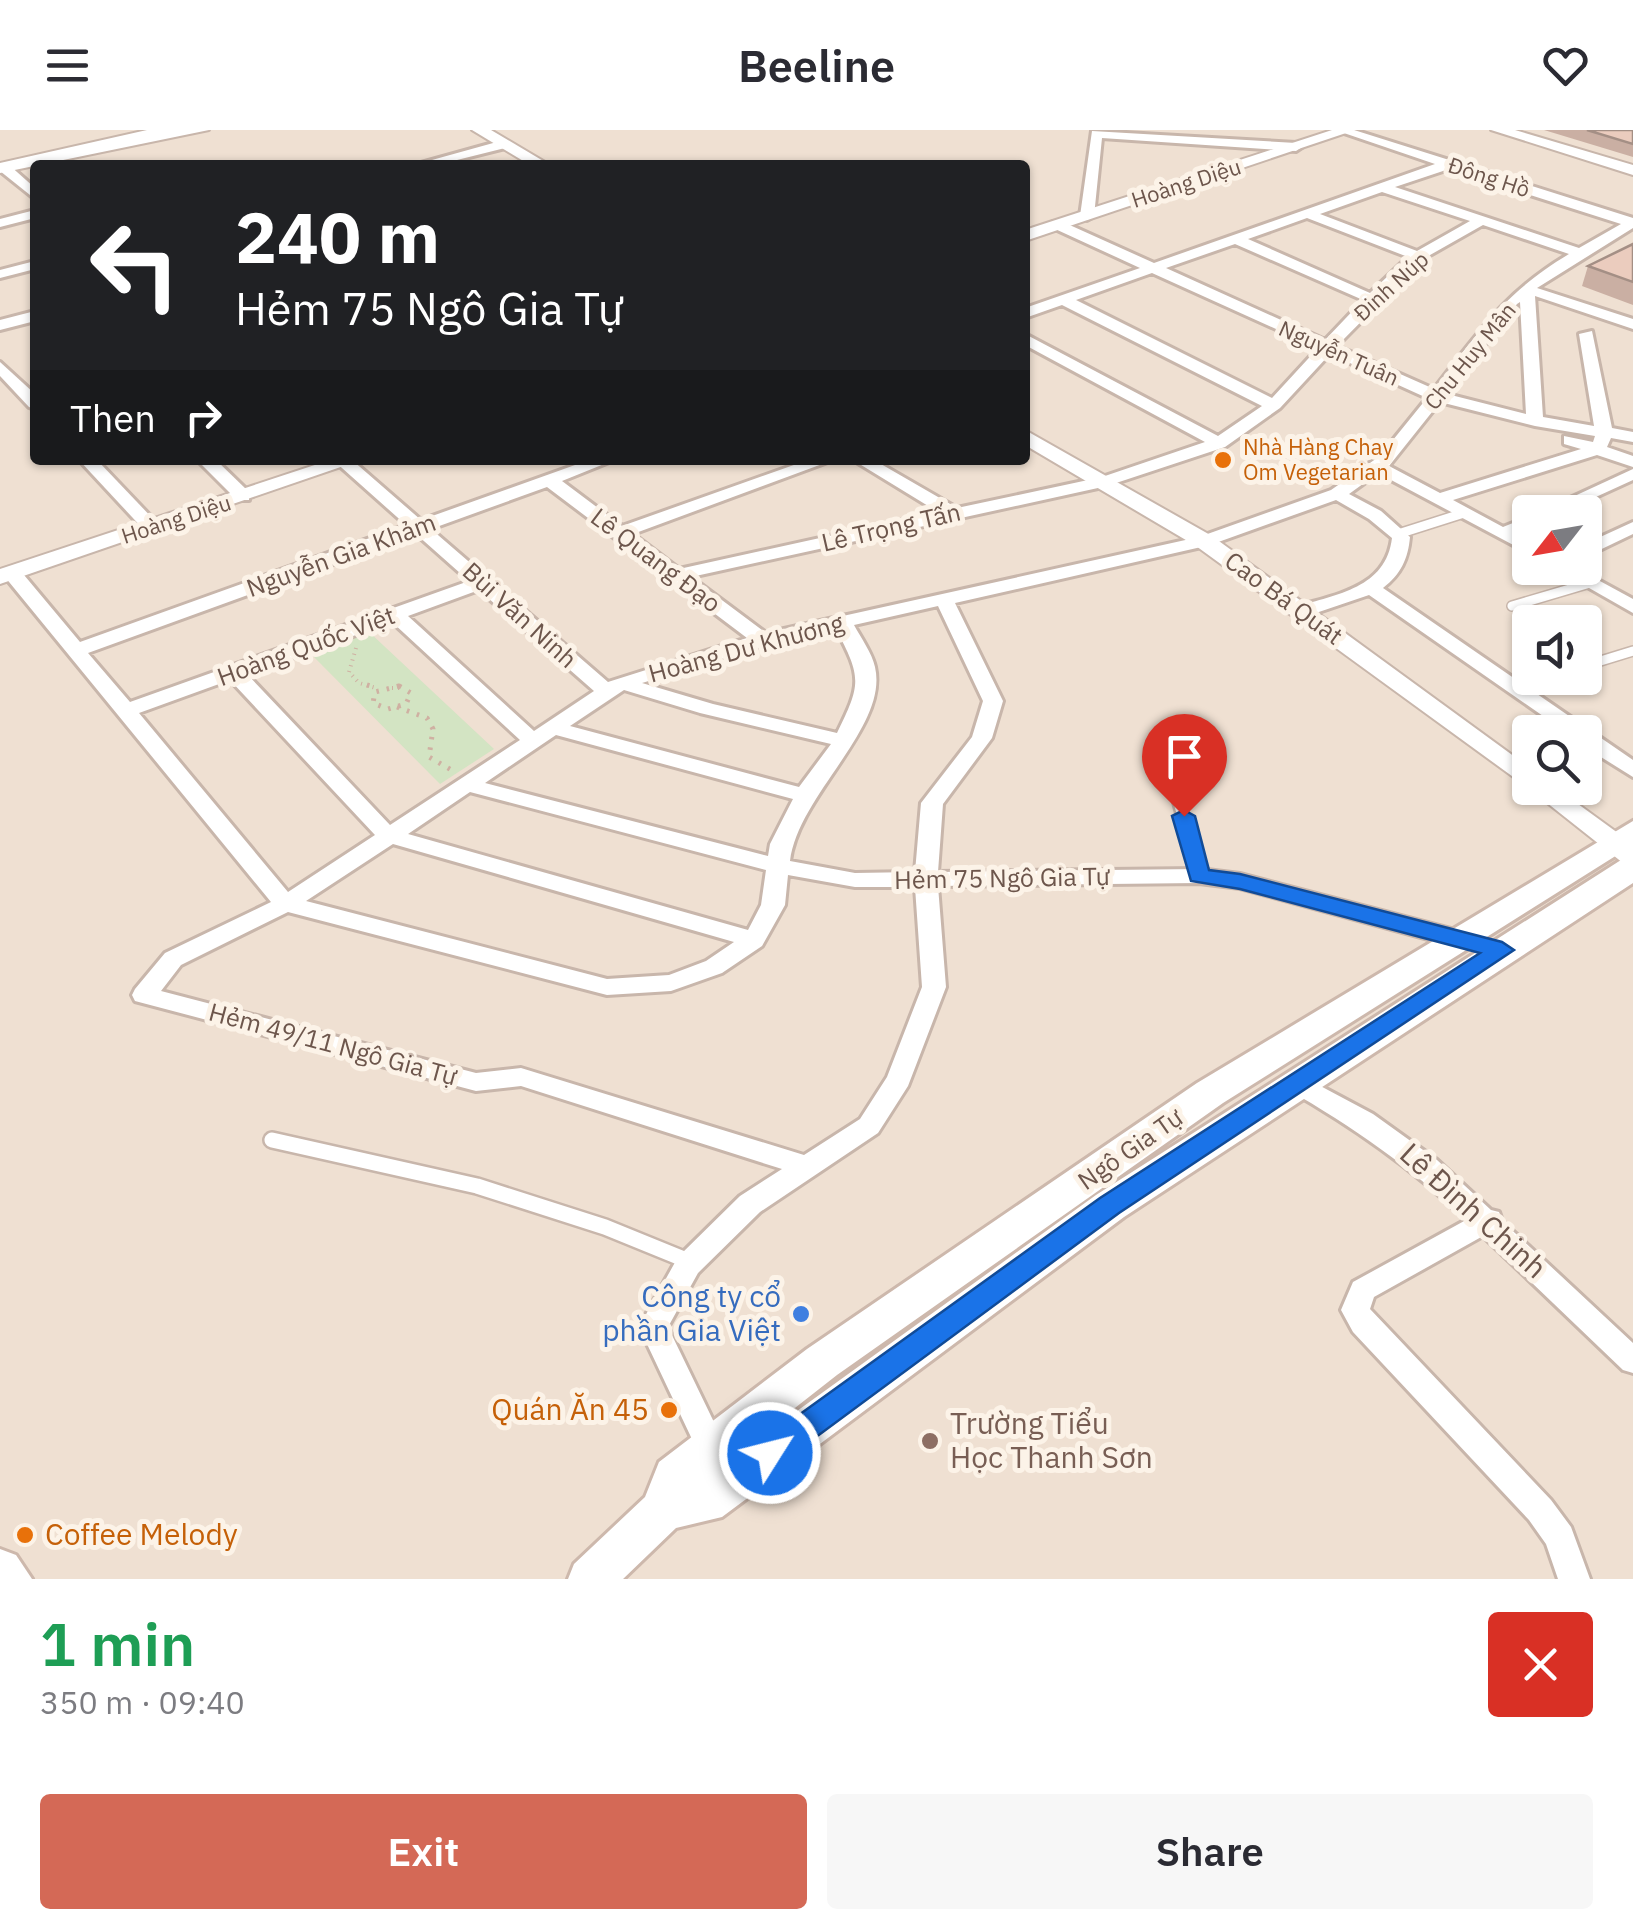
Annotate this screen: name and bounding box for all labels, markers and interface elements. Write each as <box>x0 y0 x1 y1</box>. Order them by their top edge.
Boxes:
text: Beeline <box>738 36 895 94</box>
icon: menu <box>40 38 95 93</box>
icon: heart <box>1538 38 1593 93</box>
street label: Đông Hồ <box>1445 150 1534 203</box>
street label: Hoàng Diệu <box>1127 151 1244 214</box>
text: 240 m <box>235 191 440 282</box>
icon: left <box>70 200 200 330</box>
street label: Đinh Núp <box>1347 244 1434 327</box>
text: Hẻm 75 Ngô Gia Tự <box>235 279 623 337</box>
street label: Chu Huy Mân <box>1417 296 1522 415</box>
street label: Nguyễn Tuân <box>1275 313 1404 392</box>
icon: right <box>176 390 231 445</box>
text: Then <box>70 393 156 442</box>
place label: Nhà Hàng Chay Om Vegetarian <box>1243 432 1393 486</box>
marker: Nhà Hàng Chay Om Vegetarian <box>1212 449 1234 471</box>
street label: Hoàng Diệu <box>117 487 234 550</box>
street label: Lê Trọng Tấn <box>818 495 964 559</box>
north arrow <box>1512 495 1602 585</box>
map controls <box>1512 495 1602 805</box>
street label: Lê Quang Đạo <box>585 500 728 619</box>
street label: Nguyễn Gia Khảm <box>242 505 440 604</box>
street label: Cao Bá Quát <box>1219 544 1350 652</box>
street label: Bùi Văn Ninh <box>456 555 584 675</box>
street label: Hoàng Quốc Việt <box>212 598 399 693</box>
button: sound <box>1512 605 1602 695</box>
street label: Hoàng Dư Khương <box>645 606 847 689</box>
pin <box>1142 714 1227 817</box>
button: search <box>1512 715 1602 805</box>
icon: arrive <box>1157 729 1212 784</box>
street label: Hẻm 75 Ngô Gia Tự <box>894 859 1111 896</box>
street label: Hẻm 49/11 Ngô Gia Tự <box>206 995 461 1093</box>
street label: Ngô Gia Tự <box>1071 1100 1189 1197</box>
street label: Lê Đình Chinh <box>1392 1134 1556 1286</box>
place label: Công ty cổ phần Gia Việt <box>602 1276 781 1349</box>
marker: Công ty cổ phần Gia Việt <box>790 1303 812 1325</box>
place label: Quán Ăn 45 <box>491 1389 649 1428</box>
marker: Quán Ăn 45 <box>658 1399 680 1421</box>
position arrow <box>718 1401 822 1505</box>
place label: Trường Tiểu Học Thanh Sơn <box>950 1403 1153 1476</box>
marker: Trường Tiểu Học Thanh Sơn <box>919 1430 941 1452</box>
place label: Coffee Melody <box>45 1514 238 1553</box>
marker: Coffee Melody <box>14 1524 36 1546</box>
text: 1 min <box>40 1604 195 1683</box>
button: close <box>1488 1612 1593 1717</box>
text: 350 m · 09:40 <box>40 1681 245 1723</box>
button: Exit <box>40 1794 807 1909</box>
button: Share <box>827 1794 1593 1909</box>

